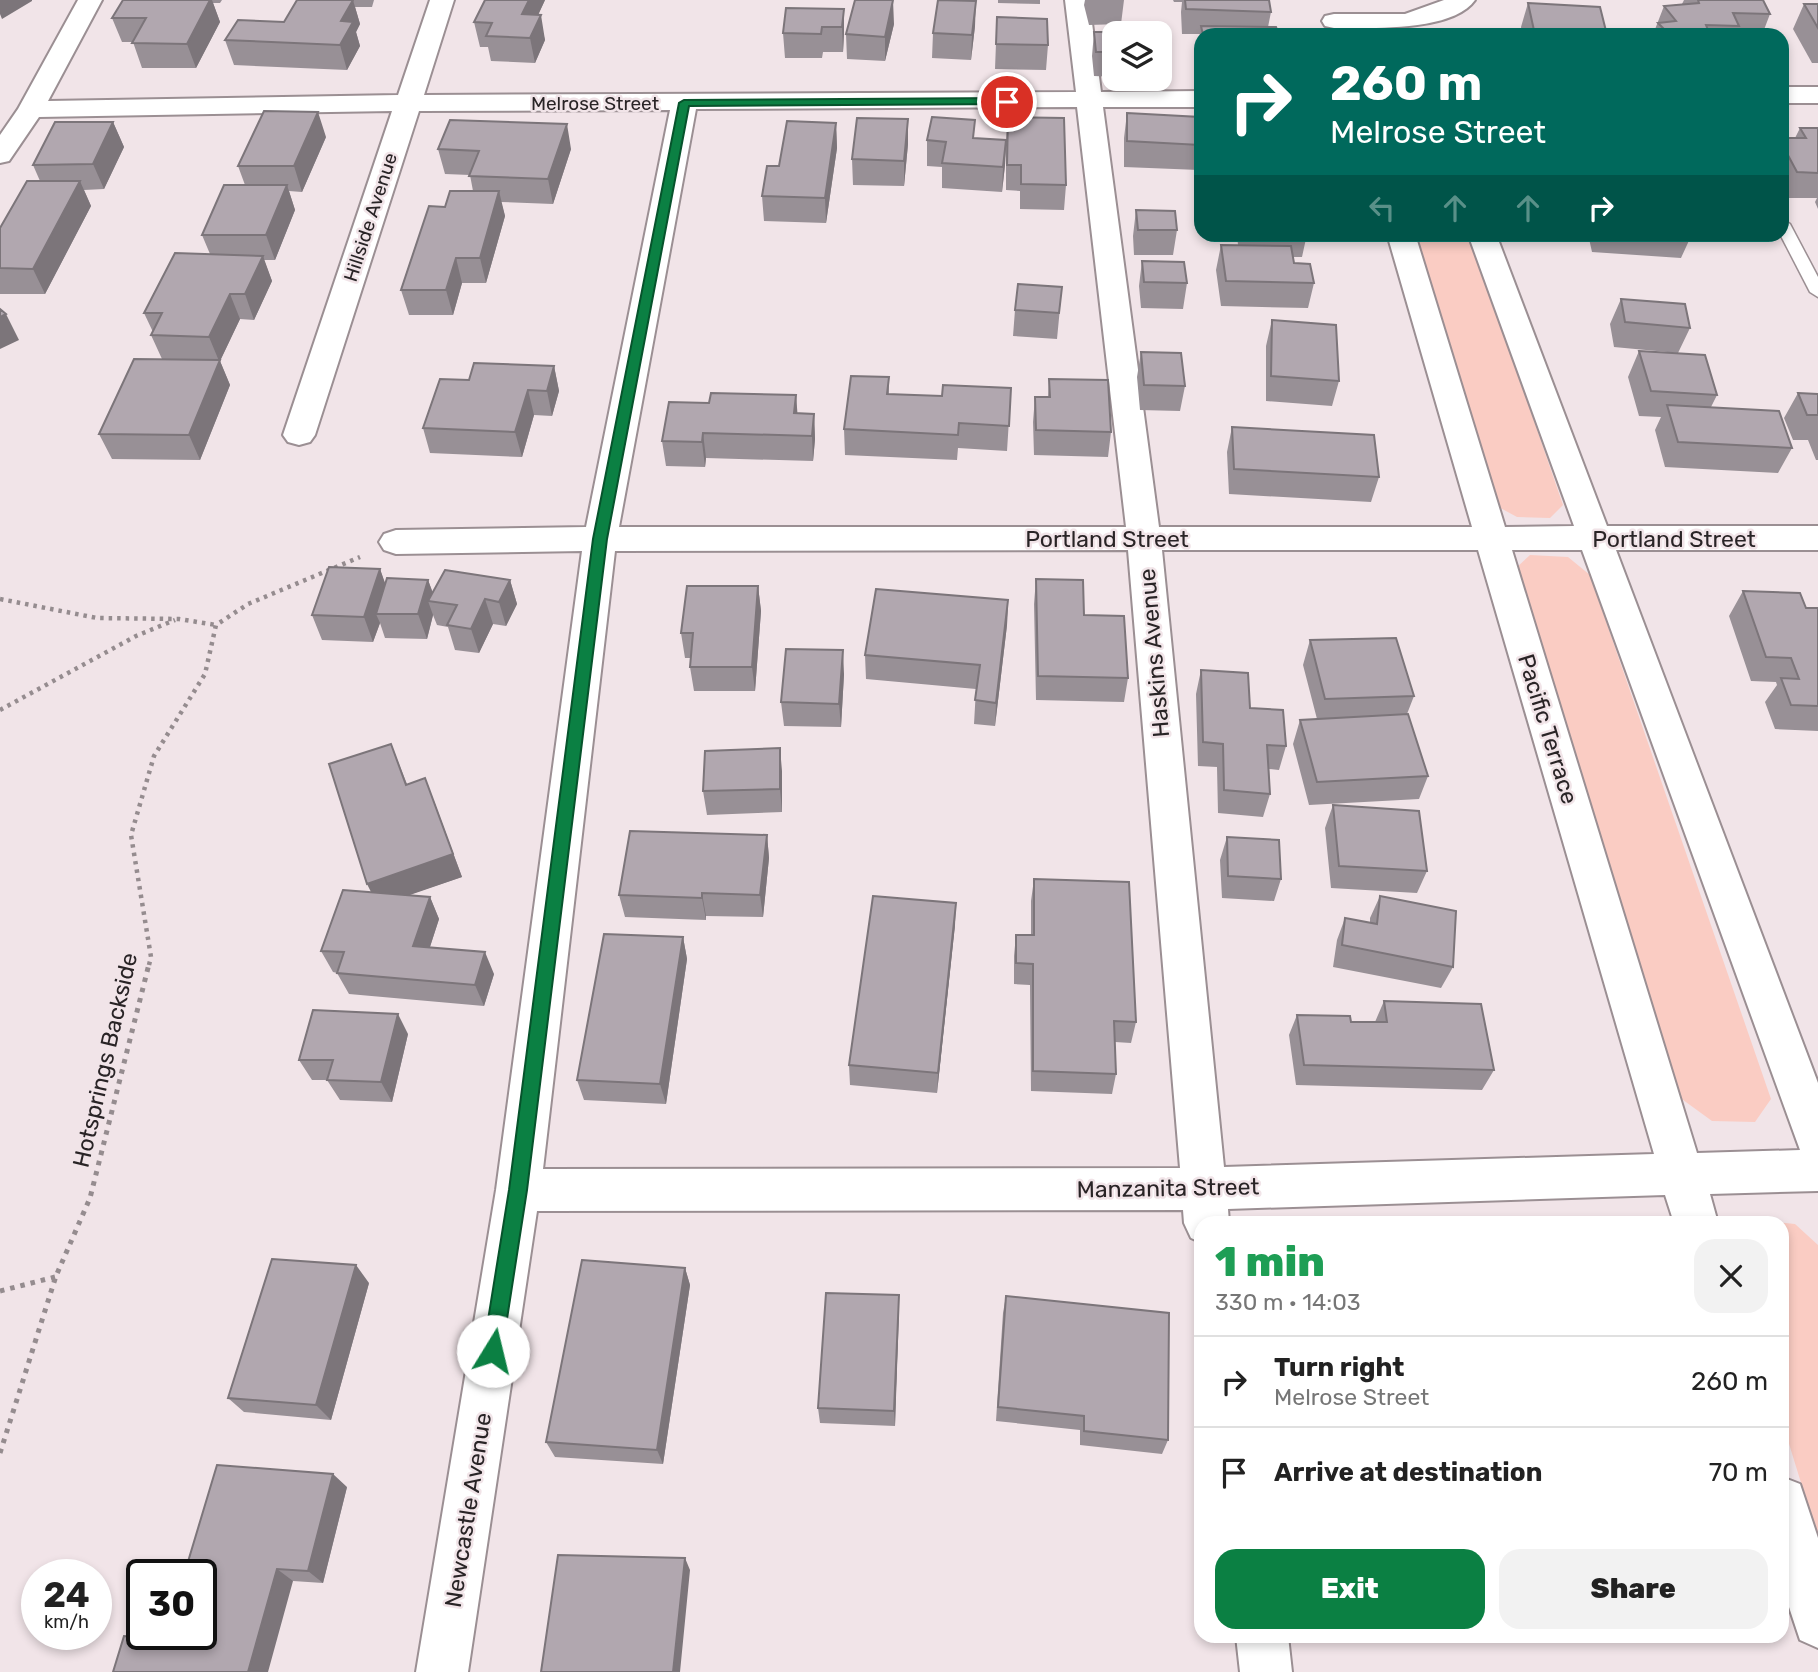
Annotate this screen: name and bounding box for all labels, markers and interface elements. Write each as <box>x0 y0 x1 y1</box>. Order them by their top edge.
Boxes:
map controls <box>1102 21 1172 91</box>
button: layers <box>1102 21 1172 91</box>
text: 260 m <box>1330 54 1482 112</box>
icon: right <box>1215 56 1306 147</box>
pin <box>977 72 1037 132</box>
icon: arrive <box>988 83 1026 121</box>
street label: Melrose Street <box>531 92 660 115</box>
text: Melrose Street <box>1330 113 1546 151</box>
street label: Hillside Avenue <box>339 150 402 285</box>
icon: left <box>1363 189 1401 227</box>
icon: ahead <box>1436 189 1474 227</box>
icon: ahead <box>1509 189 1547 227</box>
icon: right <box>1582 189 1620 227</box>
street label: Portland Street <box>1025 525 1189 553</box>
street label: Portland Street <box>1592 525 1756 553</box>
street label: Haskins Avenue <box>1133 567 1175 739</box>
street label: Pacific Terrace <box>1512 651 1584 807</box>
street label: Hotsprings Backside <box>67 950 143 1170</box>
street label: Manzanita Street <box>1076 1172 1260 1204</box>
text: 1 min <box>1215 1237 1325 1287</box>
button: close <box>1694 1239 1768 1313</box>
text: 330 m · 14:03 <box>1215 1288 1361 1316</box>
position arrow <box>456 1314 530 1388</box>
text: Turn right <box>1274 1352 1404 1383</box>
icon: right <box>1215 1363 1253 1401</box>
text: 260 m <box>1691 1366 1768 1397</box>
text: Melrose Street <box>1274 1383 1429 1411</box>
street label: Newcastle Avenue <box>439 1411 497 1609</box>
icon: arrive <box>1215 1454 1253 1492</box>
text: Arrive at destination <box>1274 1457 1542 1488</box>
text: 70 m <box>1709 1457 1768 1488</box>
button: Exit <box>1215 1549 1485 1629</box>
button: Share <box>1499 1549 1768 1629</box>
speed limit sign: 30 <box>126 1559 217 1650</box>
text: 24 <box>43 1574 90 1616</box>
text: km/h <box>44 1611 89 1633</box>

